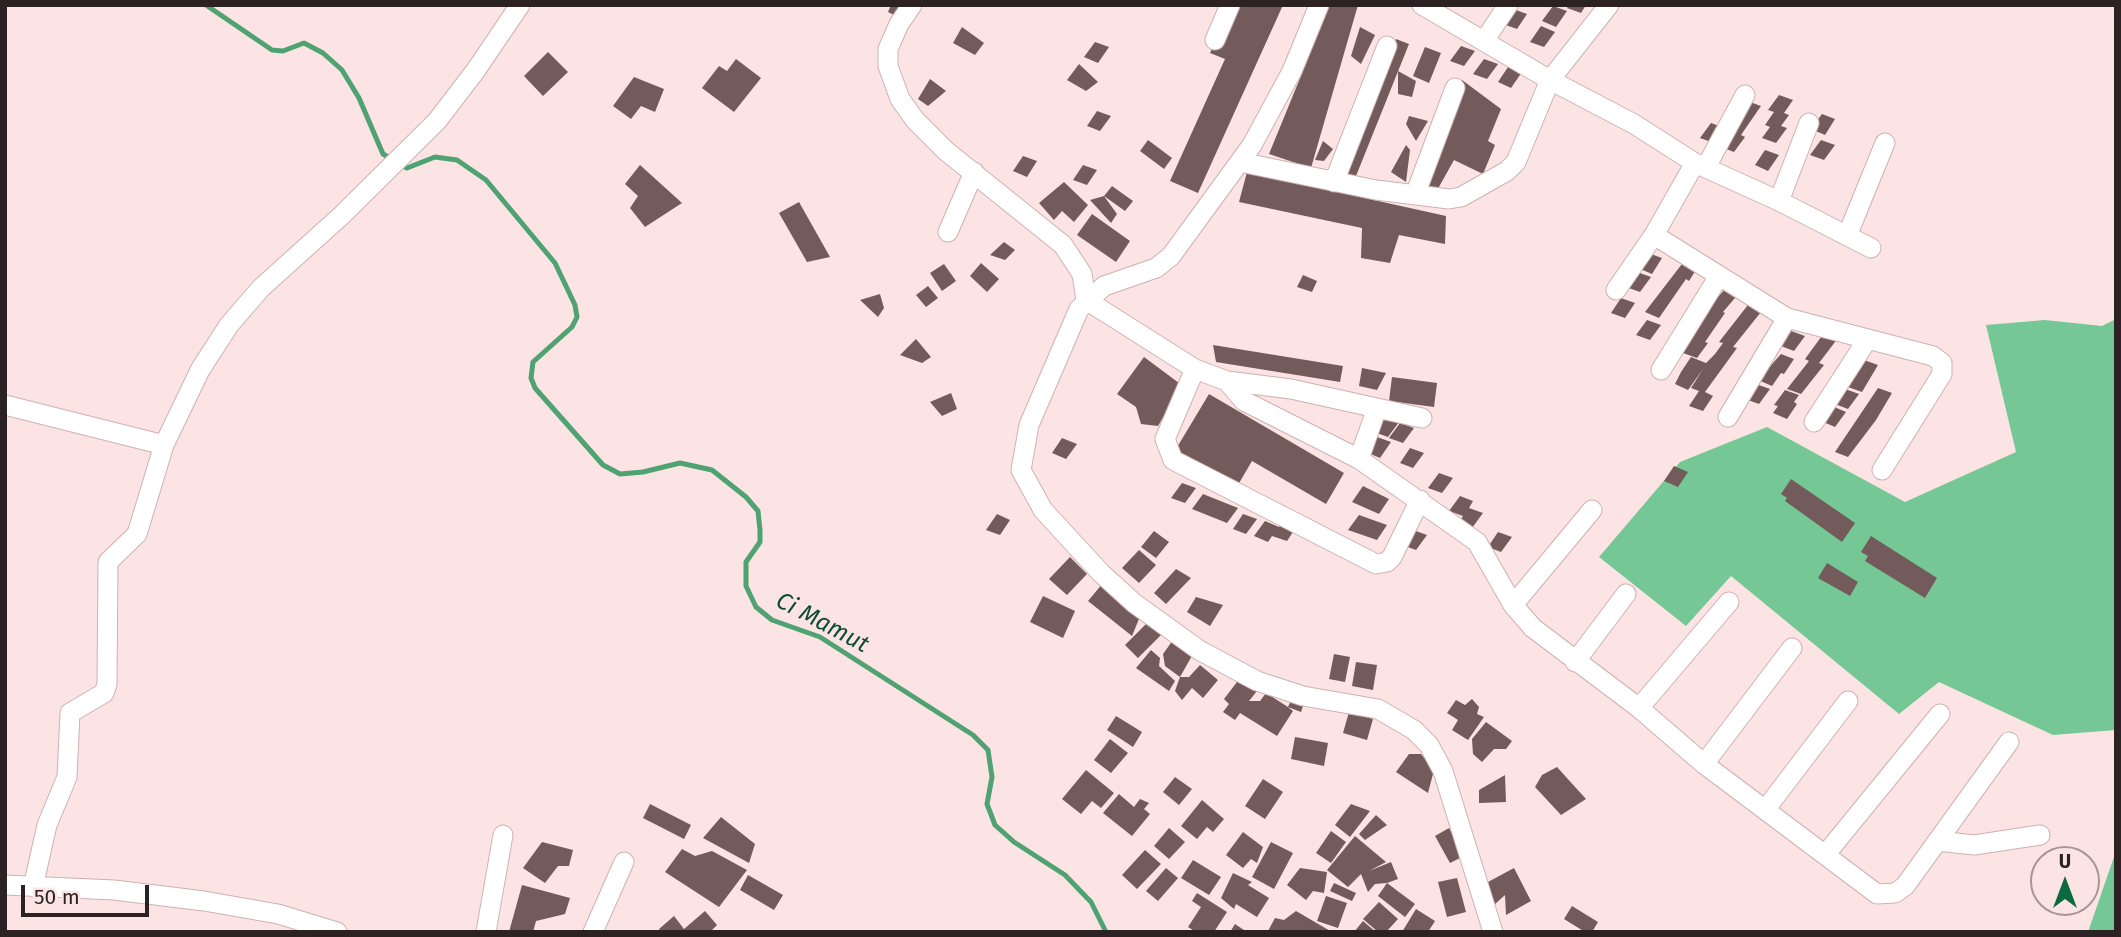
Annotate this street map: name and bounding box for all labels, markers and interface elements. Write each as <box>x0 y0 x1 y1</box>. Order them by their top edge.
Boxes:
water label: Ci Mamut <box>771 587 873 659</box>
north arrow <box>2030 846 2100 916</box>
text: U <box>2059 850 2071 873</box>
scale bar <box>24 870 152 914</box>
text: 50 m <box>34 884 80 910</box>

